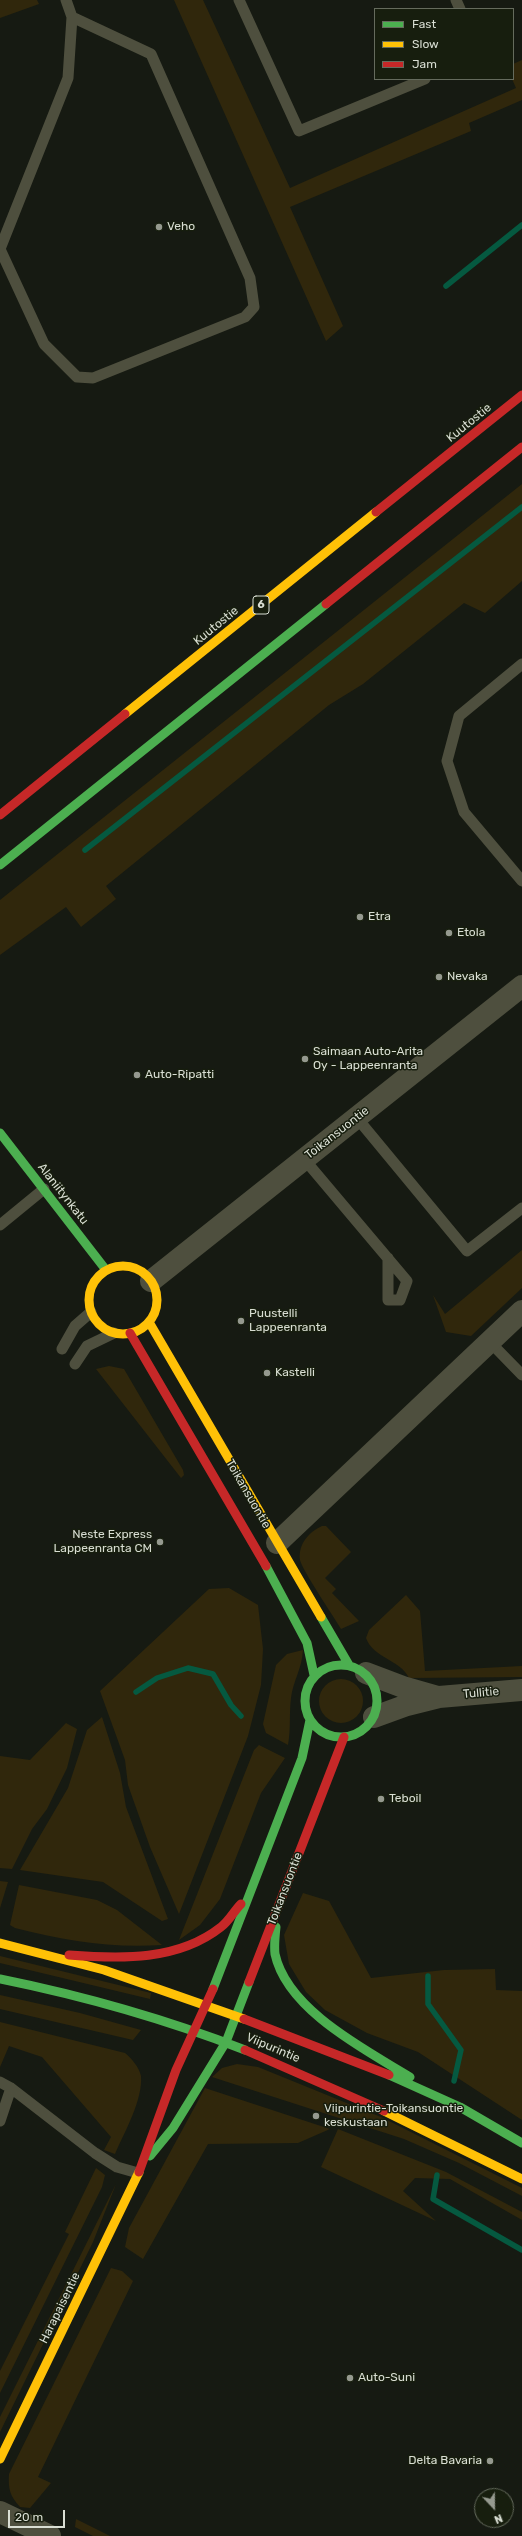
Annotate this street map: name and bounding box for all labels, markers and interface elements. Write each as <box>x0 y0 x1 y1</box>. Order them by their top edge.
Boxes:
legend <box>374 8 514 80</box>
text: Fast <box>412 17 436 31</box>
text: Slow <box>412 37 439 51</box>
text: Jam <box>412 57 437 71</box>
place label: Veho <box>167 220 195 234</box>
marker: Veho <box>154 222 164 232</box>
street label: Kuutostie <box>444 401 494 445</box>
road number: 6 <box>253 596 269 614</box>
street label: Kuutostie <box>191 604 241 648</box>
place label: Etra <box>368 910 391 924</box>
marker: Etra <box>355 912 365 922</box>
place label: Etola <box>457 926 485 940</box>
marker: Etola <box>444 928 454 938</box>
place label: Nevaka <box>447 970 488 984</box>
marker: Nevaka <box>434 972 444 982</box>
place label: Saimaan Auto-Arita Oy - Lappeenranta <box>313 1045 423 1073</box>
marker: Saimaan Auto-Arita Oy - Lappeenranta <box>300 1054 310 1064</box>
place label: Auto-Ripatti <box>145 1068 214 1082</box>
marker: Auto-Ripatti <box>132 1070 142 1080</box>
street label: Toikansuontie <box>302 1104 372 1162</box>
street label: Alaniitynkatu <box>35 1160 91 1228</box>
place label: Puustelli Lappeenranta <box>249 1307 327 1335</box>
marker: Puustelli Lappeenranta <box>236 1316 246 1326</box>
place label: Kastelli <box>275 1366 315 1380</box>
marker: Kastelli <box>262 1368 272 1378</box>
street label: Toikansuontie <box>222 1457 274 1531</box>
place label: Neste Express Lappeenranta CM <box>54 1528 152 1556</box>
marker: Neste Express Lappeenranta CM <box>155 1537 165 1547</box>
street label: Tullitie <box>462 1684 500 1702</box>
place label: Teboil <box>389 1792 421 1806</box>
marker: Teboil <box>376 1794 386 1804</box>
street label: Toikansuontie <box>264 1850 306 1928</box>
street label: Viipurintie <box>244 2030 302 2066</box>
place label: Viipurintie-Toikansuontie keskustaan <box>324 2102 463 2130</box>
marker: Viipurintie-Toikansuontie keskustaan <box>311 2111 321 2121</box>
street label: Harapaisentie <box>37 2270 83 2346</box>
place label: Auto-Suni <box>358 2371 415 2385</box>
marker: Auto-Suni <box>345 2373 355 2383</box>
place label: Delta Bavaria <box>408 2454 482 2468</box>
marker: Delta Bavaria <box>485 2456 495 2466</box>
north arrow <box>474 2488 514 2528</box>
scale bar <box>10 2502 67 2528</box>
text: 20 m <box>15 2510 43 2524</box>
text: N <box>492 2511 504 2526</box>

